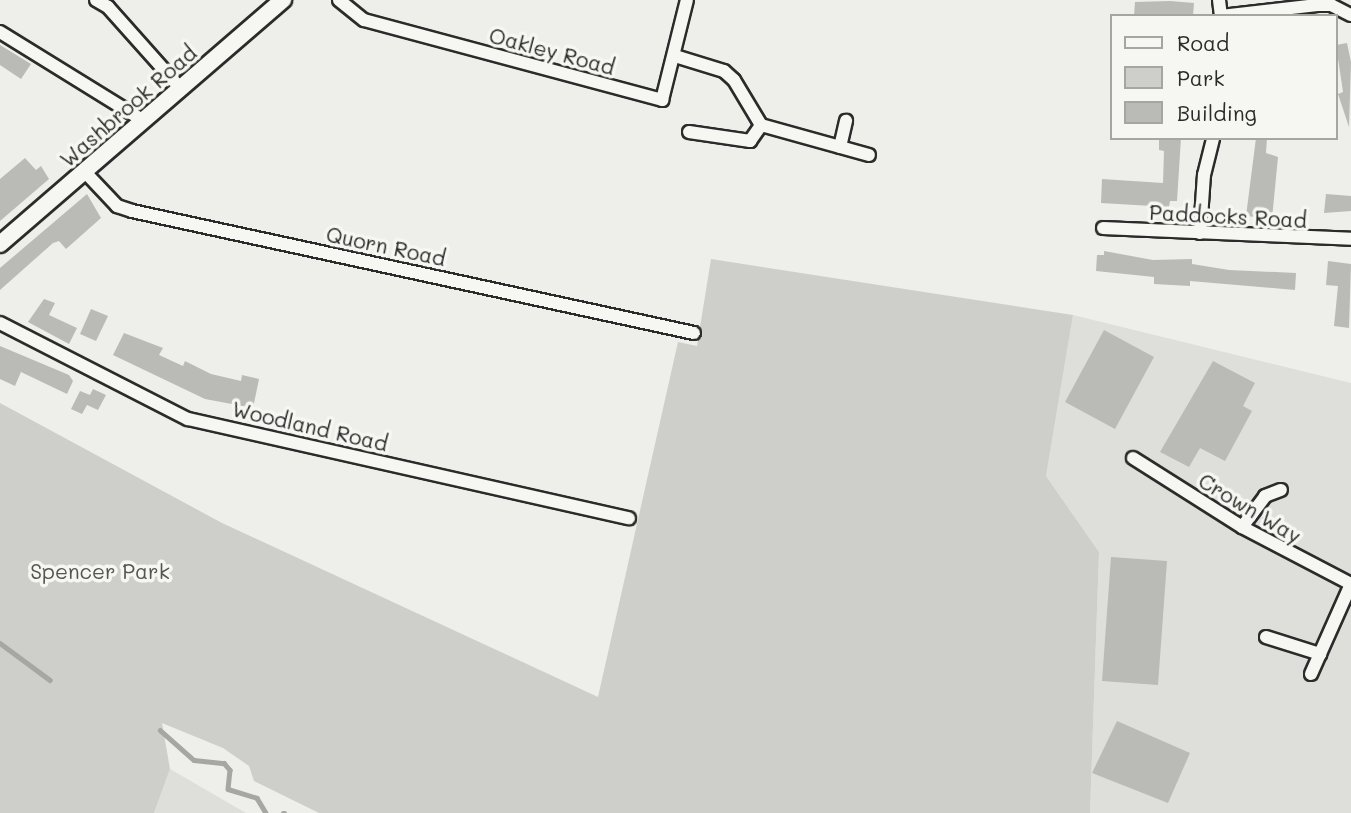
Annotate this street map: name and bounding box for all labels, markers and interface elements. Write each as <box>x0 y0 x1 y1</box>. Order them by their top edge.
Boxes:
legend <box>1110 14 1337 140</box>
street label: Oakley Road <box>486 22 618 80</box>
text: Road <box>1177 29 1229 56</box>
street label: Washbrook Road <box>55 40 201 172</box>
text: Park <box>1177 64 1225 91</box>
text: Building <box>1177 99 1257 126</box>
street label: Paddocks Road <box>1149 199 1307 233</box>
street label: Quorn Road <box>324 221 448 271</box>
street label: Woodland Road <box>230 396 390 456</box>
street label: Crown Way <box>1194 468 1306 548</box>
park label: Spencer Park <box>30 558 170 584</box>

